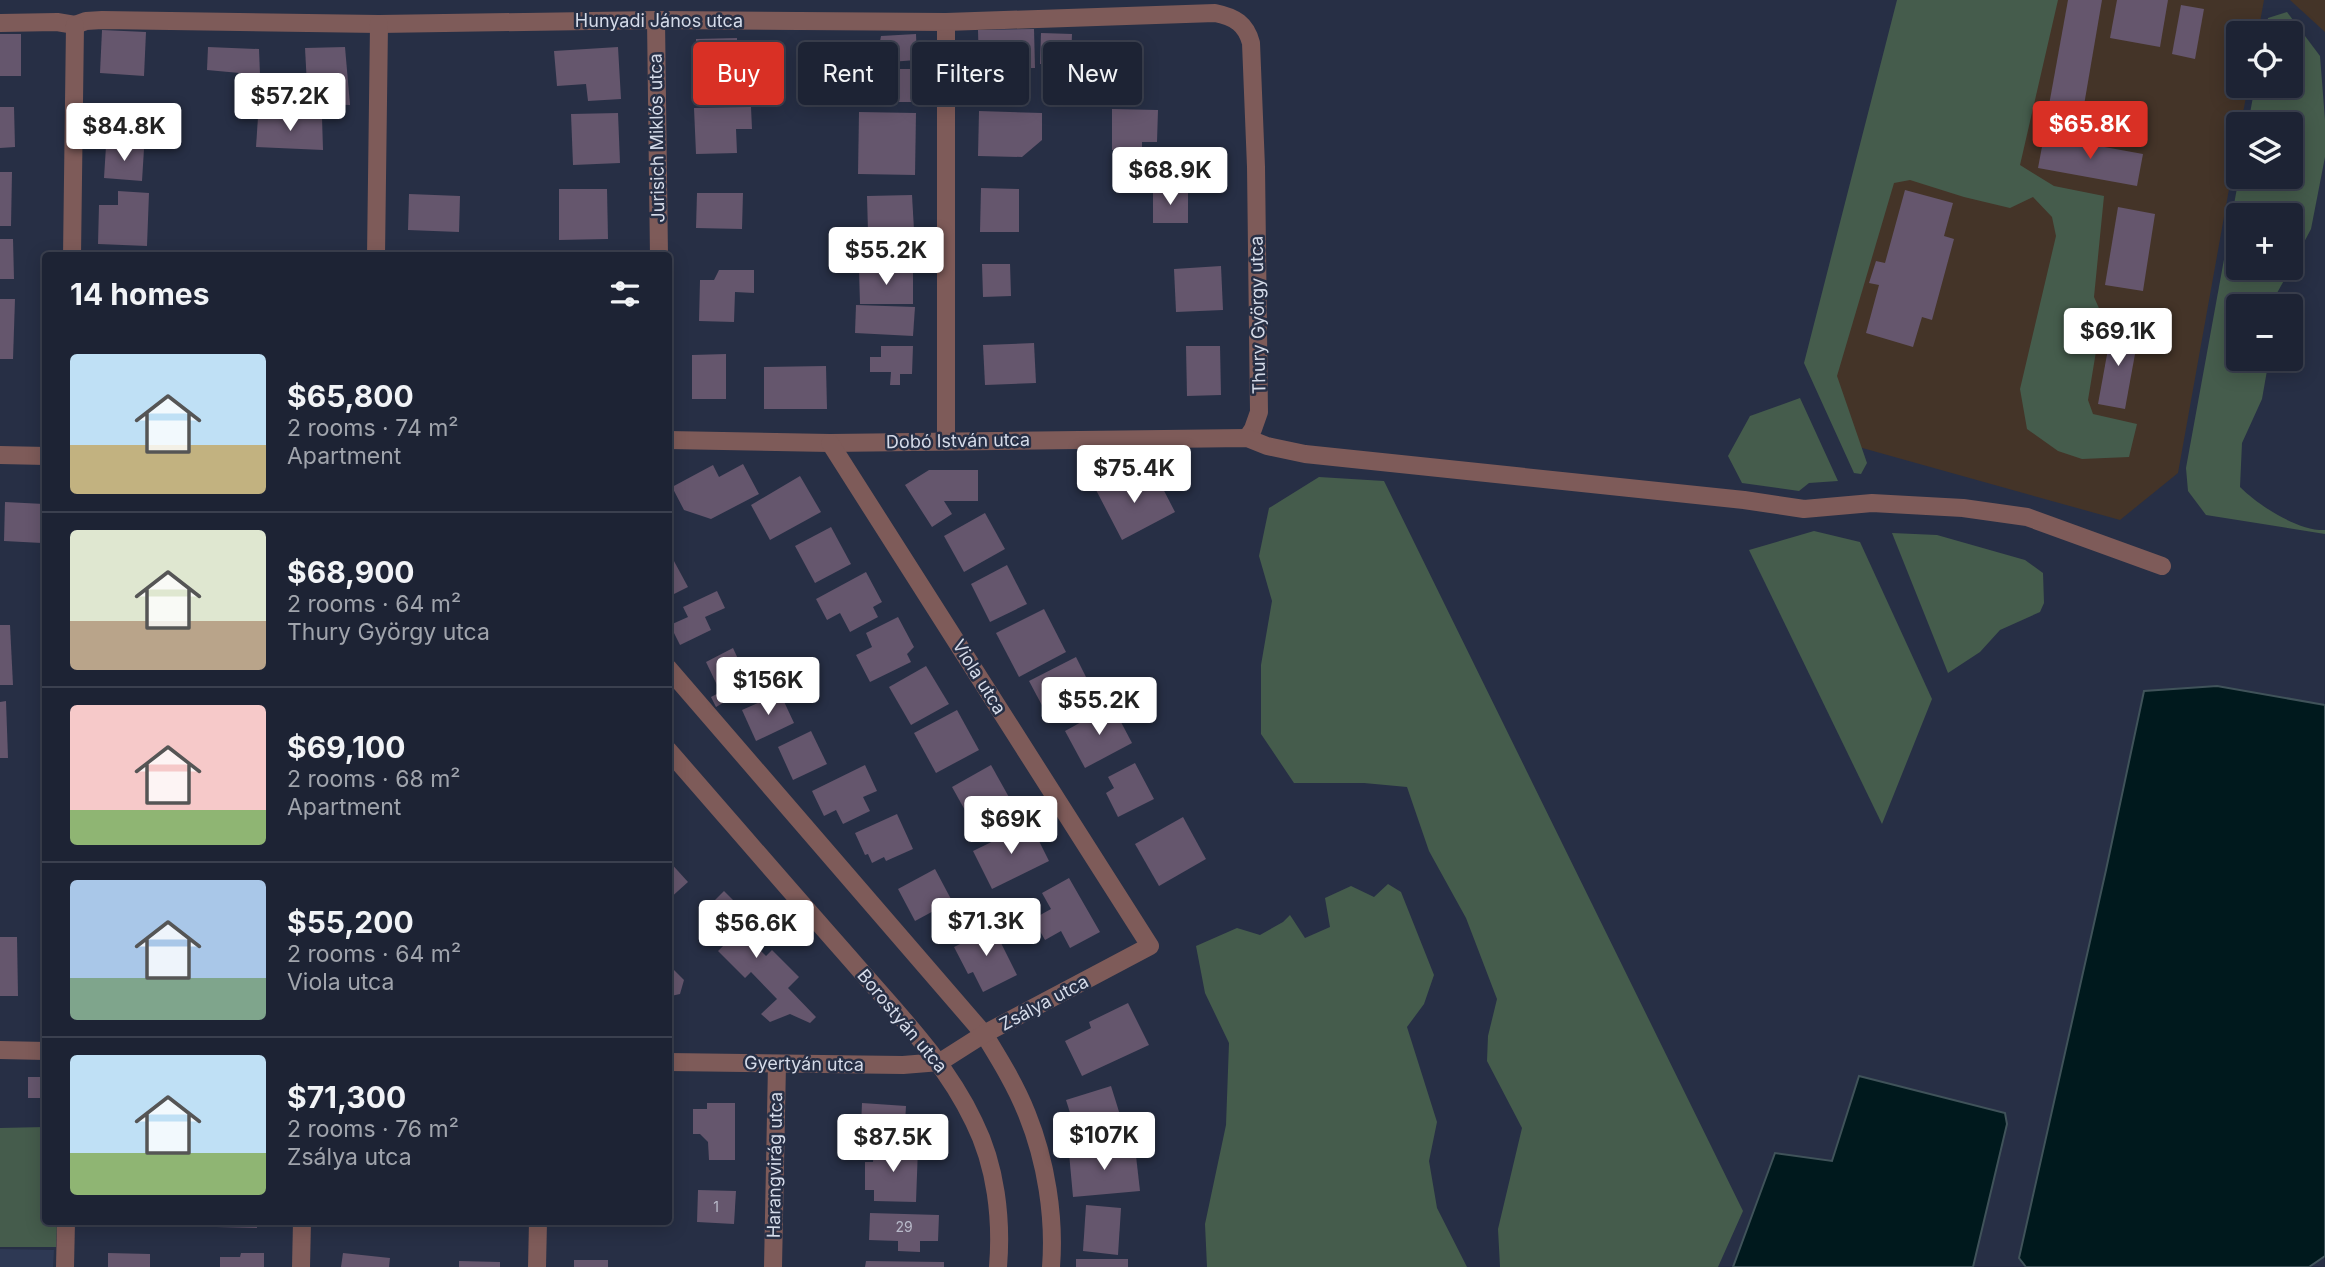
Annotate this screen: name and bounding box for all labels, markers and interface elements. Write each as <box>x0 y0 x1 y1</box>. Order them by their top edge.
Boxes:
street label: Hunyadi János utca <box>575 10 743 31</box>
map controls <box>2226 21 2303 371</box>
button: locate <box>2226 21 2303 98</box>
chip: Buy <box>693 42 784 105</box>
chip: Rent <box>798 42 898 105</box>
chip: Filters <box>912 42 1029 105</box>
chip: New <box>1043 42 1142 105</box>
street label: Jurisich Miklós utca <box>645 53 668 223</box>
pin: $57.2K <box>233 74 347 133</box>
text: $57.2K <box>251 82 329 110</box>
pin: $65.8K <box>2033 102 2147 161</box>
pin: $84.8K <box>67 104 181 163</box>
text: $65.8K <box>2049 110 2131 138</box>
text: $84.8K <box>82 112 166 140</box>
button: layers <box>2226 112 2303 189</box>
pin: $68.9K <box>1113 148 1227 207</box>
text: $68.9K <box>1128 156 1212 184</box>
button: + <box>2226 203 2303 280</box>
pin: $55.2K <box>829 228 943 287</box>
street label: Thury György utca <box>1246 235 1269 395</box>
text: $55.2K <box>845 236 927 264</box>
icon: filters <box>606 275 644 313</box>
text: 14 homes <box>70 276 209 312</box>
button: − <box>2226 294 2303 371</box>
pin: $69.1K <box>2061 308 2175 368</box>
text: $69.1K <box>2080 317 2156 345</box>
text: $65,800 <box>287 378 414 414</box>
icon: home <box>126 382 210 466</box>
text: 2 rooms · 74 m² <box>287 414 459 442</box>
street label: Dobó István utca <box>886 429 1030 452</box>
text: Apartment <box>287 442 401 470</box>
pin: $75.4K <box>1077 446 1191 505</box>
text: $75.4K <box>1093 454 1175 482</box>
text: $68,900 <box>287 554 415 590</box>
icon: home <box>126 558 210 642</box>
text: 2 rooms · 64 m² <box>287 590 461 618</box>
text: Thury György utca <box>287 618 490 646</box>
street label: Viola utca <box>948 636 1011 718</box>
pin: $156K <box>719 658 817 717</box>
text: $156K <box>732 666 804 694</box>
pin: $55.2K <box>1042 678 1156 737</box>
text: $55.2K <box>1058 686 1140 714</box>
text: $69,100 <box>287 729 405 765</box>
icon: home <box>126 733 210 817</box>
text: 2 rooms · 68 m² <box>287 765 460 793</box>
text: Apartment <box>287 793 401 821</box>
pin: $69K <box>970 796 1052 856</box>
text: $69K <box>980 805 1042 833</box>
pin: $71.3K <box>929 898 1043 958</box>
pin: $56.6K <box>699 900 813 960</box>
text: $55,200 <box>287 904 414 940</box>
text: $71.3K <box>948 907 1024 935</box>
icon: home <box>126 908 210 992</box>
text: $56.6K <box>715 909 797 937</box>
text: 2 rooms · 64 m² <box>287 940 461 968</box>
street label: Borostyán utca <box>853 965 952 1077</box>
text: Viola utca <box>287 968 394 996</box>
street label: Zsálya utca <box>996 970 1092 1035</box>
street label: Gyertyán utca <box>744 1052 864 1075</box>
text: $71,300 <box>287 1079 406 1115</box>
icon: home <box>126 1083 210 1167</box>
street label: Harangvirág utca <box>763 1092 786 1238</box>
pin: $107K <box>1055 1112 1153 1172</box>
pin: $87.5K <box>836 1114 950 1174</box>
text: 2 rooms · 76 m² <box>287 1115 459 1143</box>
text: $107K <box>1069 1121 1139 1149</box>
text: $87.5K <box>853 1123 933 1151</box>
text: Zsálya utca <box>287 1143 412 1171</box>
house number: 1 <box>713 1198 719 1215</box>
house number: 29 <box>895 1218 913 1235</box>

